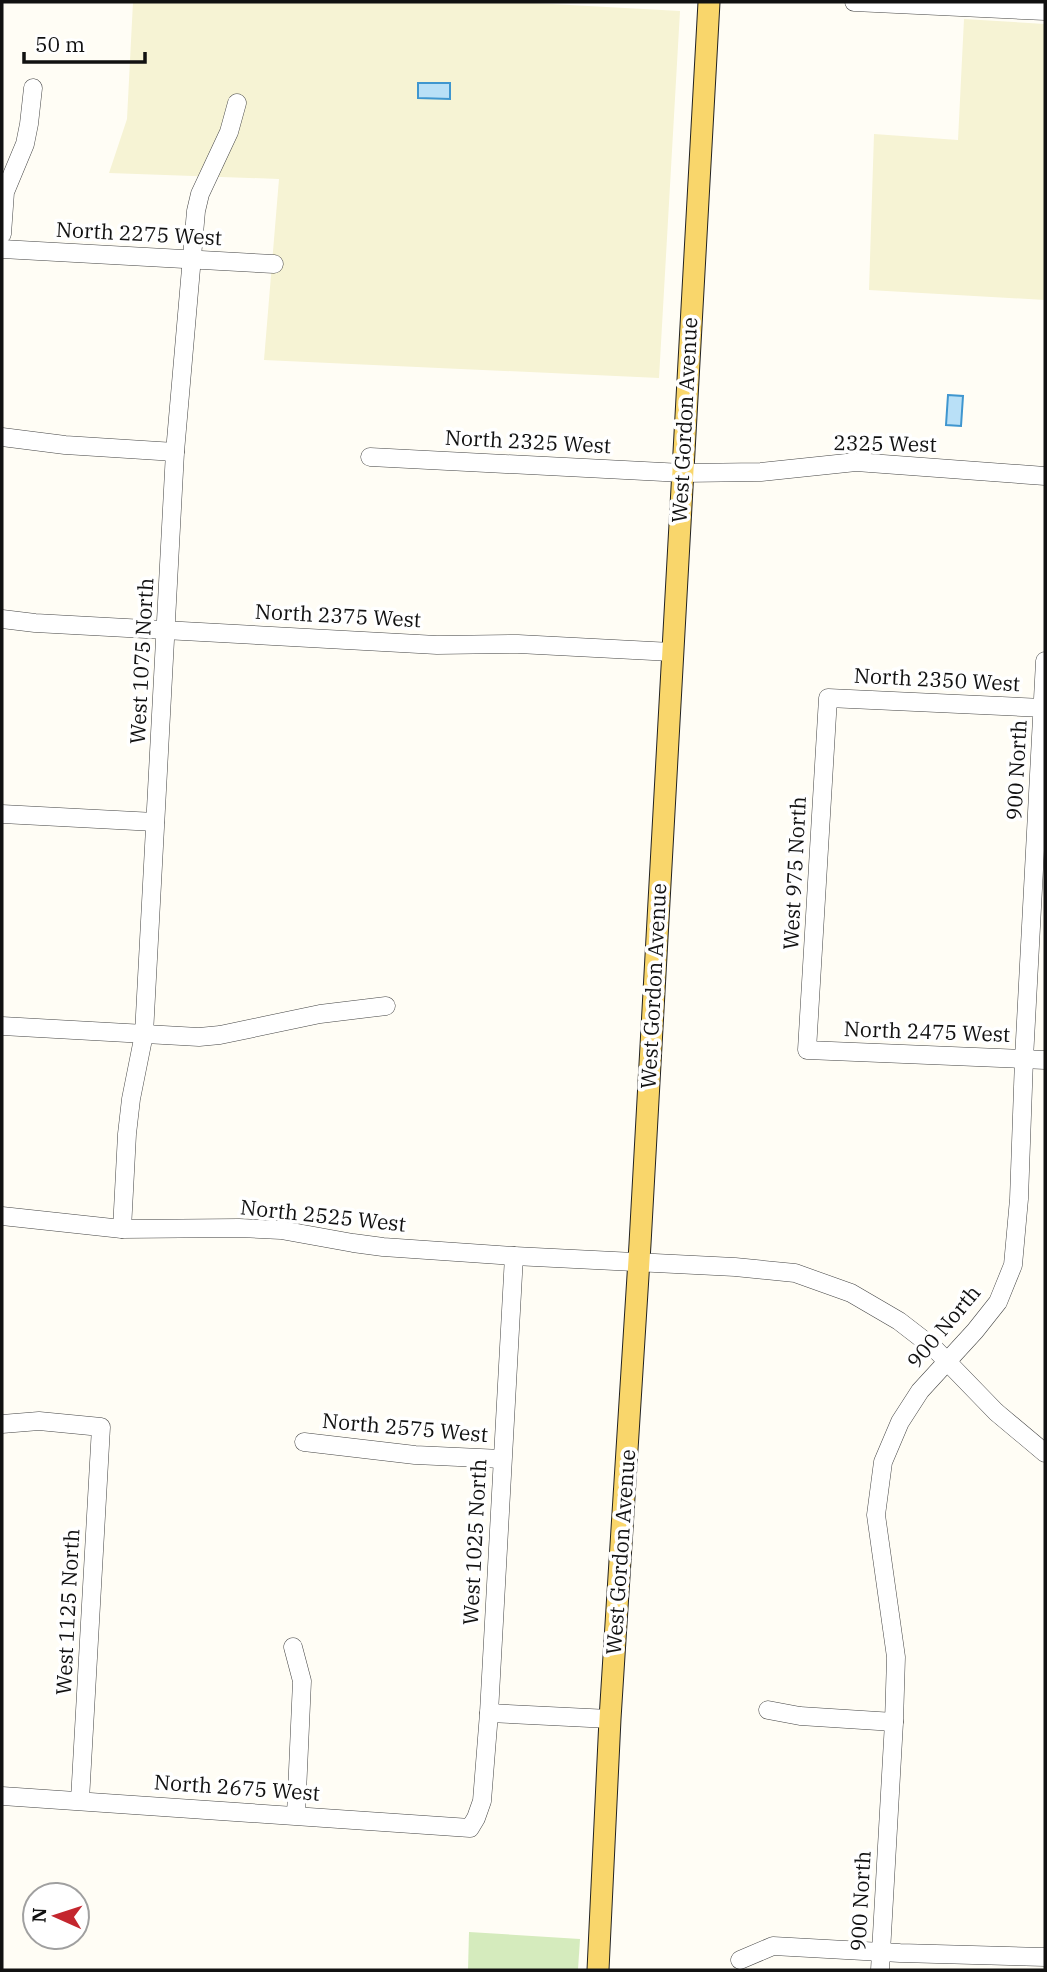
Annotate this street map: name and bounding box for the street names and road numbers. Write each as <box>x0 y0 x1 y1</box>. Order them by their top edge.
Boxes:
street label: North 2275 West <box>55 215 223 251</box>
street label: West Gordon Avenue <box>665 316 703 524</box>
street label: North 2325 West <box>444 423 612 459</box>
street label: 2325 West <box>833 428 937 458</box>
street label: West 1075 North <box>123 577 159 745</box>
street label: North 2375 West <box>254 597 422 633</box>
street label: North 2350 West <box>853 661 1021 697</box>
street label: 900 North <box>999 719 1033 821</box>
street label: West 975 North <box>776 795 812 950</box>
street label: West Gordon Avenue <box>634 882 672 1090</box>
street label: North 2475 West <box>843 1014 1011 1048</box>
street label: North 2525 West <box>239 1192 407 1238</box>
street label: 900 North <box>900 1279 986 1374</box>
street label: North 2575 West <box>321 1406 489 1448</box>
street label: West Gordon Avenue <box>599 1448 641 1656</box>
street label: West 1025 North <box>456 1458 492 1626</box>
street label: West 1125 North <box>49 1528 85 1696</box>
street label: North 2675 West <box>153 1767 321 1807</box>
street label: 900 North <box>843 1850 877 1952</box>

